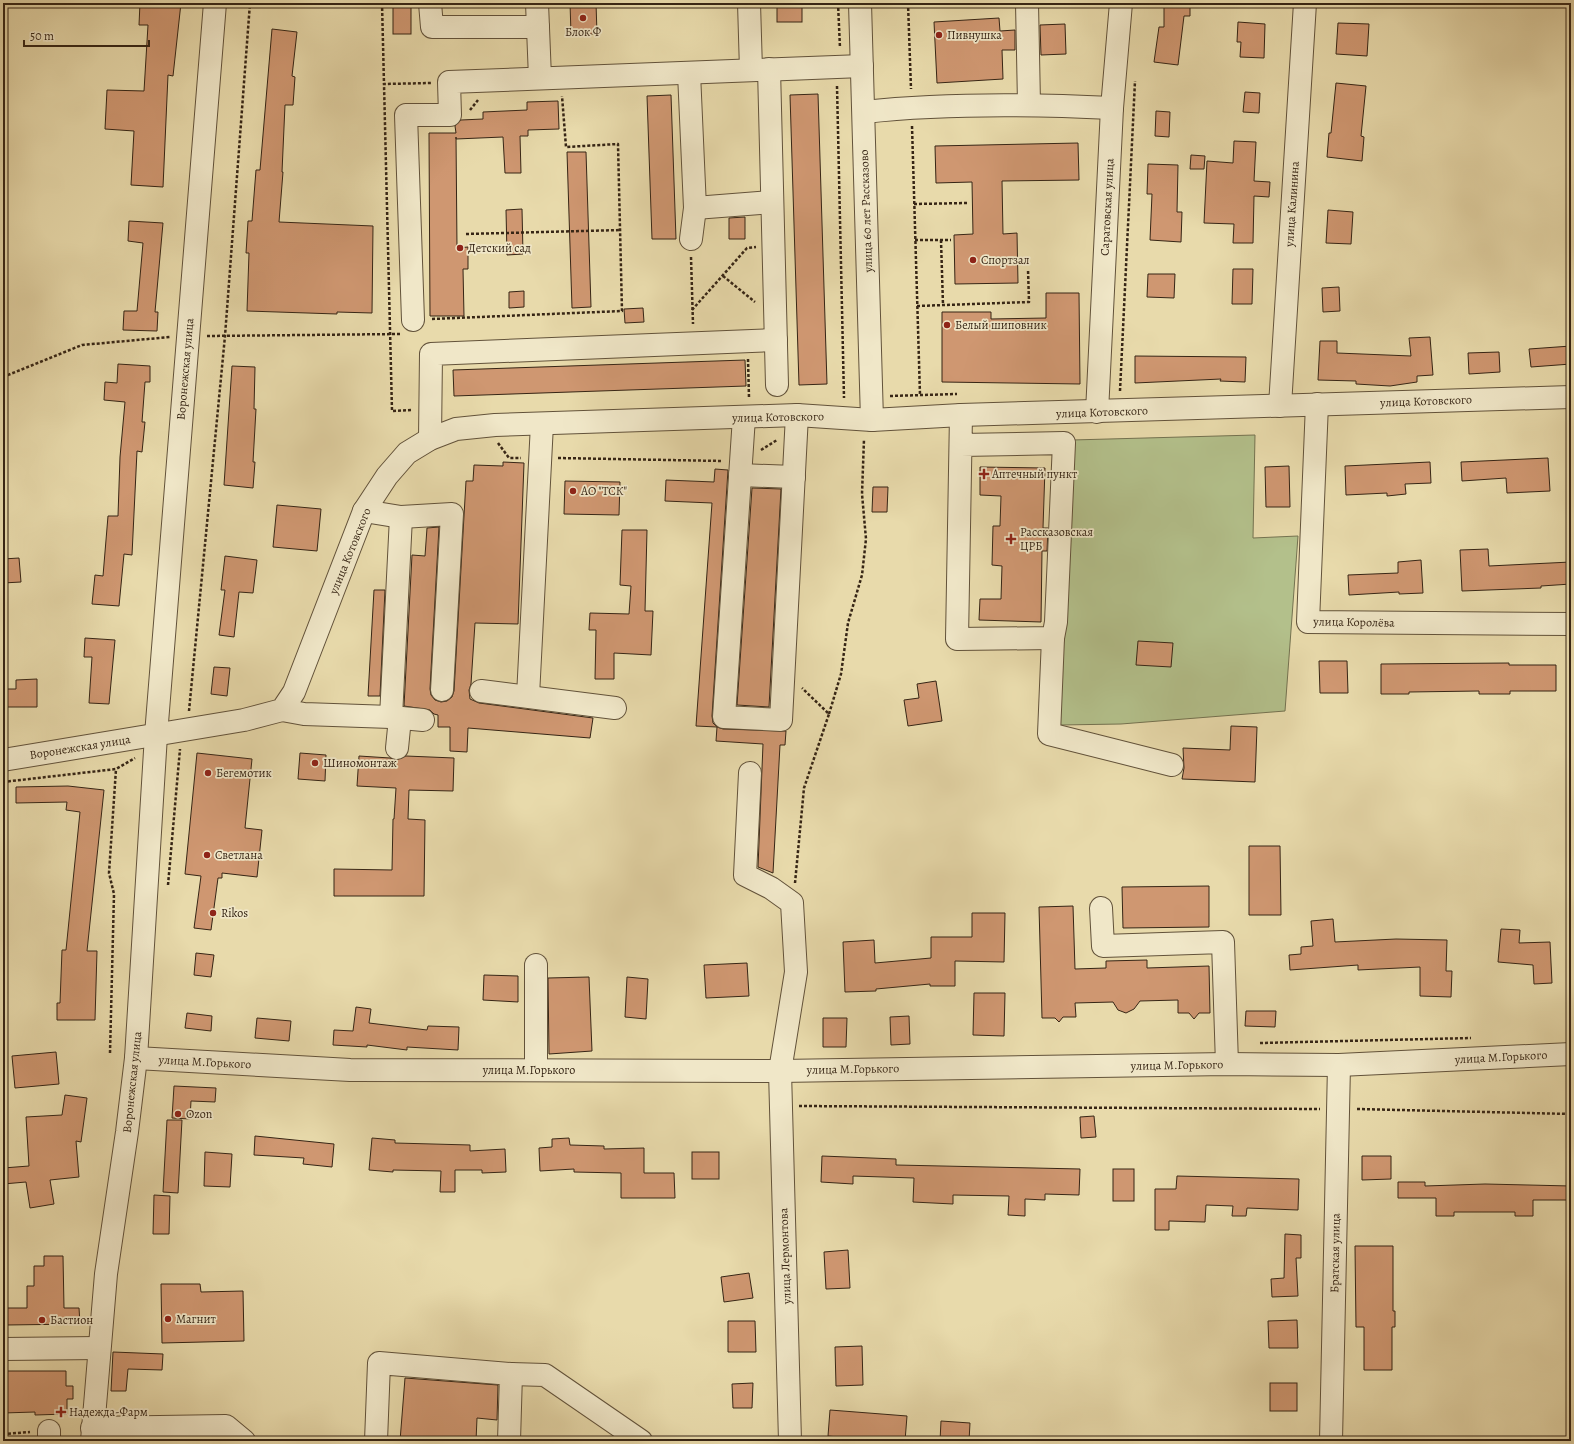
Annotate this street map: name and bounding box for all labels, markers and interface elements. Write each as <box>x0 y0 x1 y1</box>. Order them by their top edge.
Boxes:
marker: Блок Ф <box>578 13 588 23</box>
scale bar <box>24 22 149 48</box>
place label: Блок Ф <box>565 24 602 40</box>
place label: Пивнушка <box>947 27 1002 43</box>
text: 50 m <box>30 28 54 44</box>
marker: Пивнушка <box>934 30 944 40</box>
street label: улица 60 лет Рассказово <box>856 149 876 274</box>
street label: Саратовская улица <box>1096 157 1118 256</box>
street label: улица Калинина <box>1281 160 1303 248</box>
place label: Детский сад <box>468 240 531 256</box>
marker: Детский сад <box>455 243 465 253</box>
place label: Спортзал <box>981 252 1029 268</box>
marker: Спортзал <box>968 255 978 265</box>
street label: Воронежская улица <box>173 317 197 421</box>
place label: Белый шиповник <box>955 317 1047 333</box>
marker: Белый шиповник <box>942 320 952 330</box>
street label: улица Котовского <box>1379 391 1472 411</box>
street label: улица Котовского <box>1055 402 1148 422</box>
street label: улица Котовского <box>731 408 824 426</box>
place label: Аптечный пункт <box>991 466 1078 482</box>
marker: Аптечный пункт <box>979 469 989 479</box>
place label: АО "ТСК" <box>580 483 627 499</box>
marker: АО "ТСК" <box>568 486 578 496</box>
street label: улица Котовского <box>325 505 375 597</box>
place label: Рассказовская ЦРБ <box>1020 524 1093 554</box>
marker: Рассказовская ЦРБ <box>1005 533 1017 545</box>
street label: улица Королёва <box>1312 613 1395 631</box>
street label: Воронежская улица <box>28 731 132 763</box>
place label: Шиномонтаж <box>323 755 397 771</box>
marker: Шиномонтаж <box>310 758 320 768</box>
place label: Бегемотик <box>216 765 272 781</box>
marker: Бегемотик <box>203 768 213 778</box>
place label: Светлана <box>215 847 263 863</box>
marker: Светлана <box>202 850 212 860</box>
place label: Rikos <box>221 905 248 921</box>
marker: Rikos <box>208 908 218 918</box>
street label: Воронежская улица <box>119 1030 145 1134</box>
street label: улица М.Горького <box>1453 1047 1548 1067</box>
street label: улица М.Горького <box>157 1052 252 1072</box>
street label: улица М.Горького <box>1130 1056 1223 1074</box>
street label: улица М.Горького <box>806 1060 899 1078</box>
street label: улица М.Горького <box>482 1062 575 1078</box>
place label: Ozon <box>186 1106 213 1122</box>
marker: Ozon <box>173 1109 183 1119</box>
street label: улица Лермонтова <box>775 1207 795 1305</box>
street label: Братская улица <box>1326 1212 1344 1293</box>
place label: Магнит <box>176 1311 217 1327</box>
place label: Бастион <box>50 1312 93 1328</box>
marker: Магнит <box>163 1314 173 1324</box>
marker: Бастион <box>37 1315 47 1325</box>
place label: Надежда-Фарм <box>69 1404 148 1420</box>
marker: Надежда-Фарм <box>56 1407 66 1417</box>

